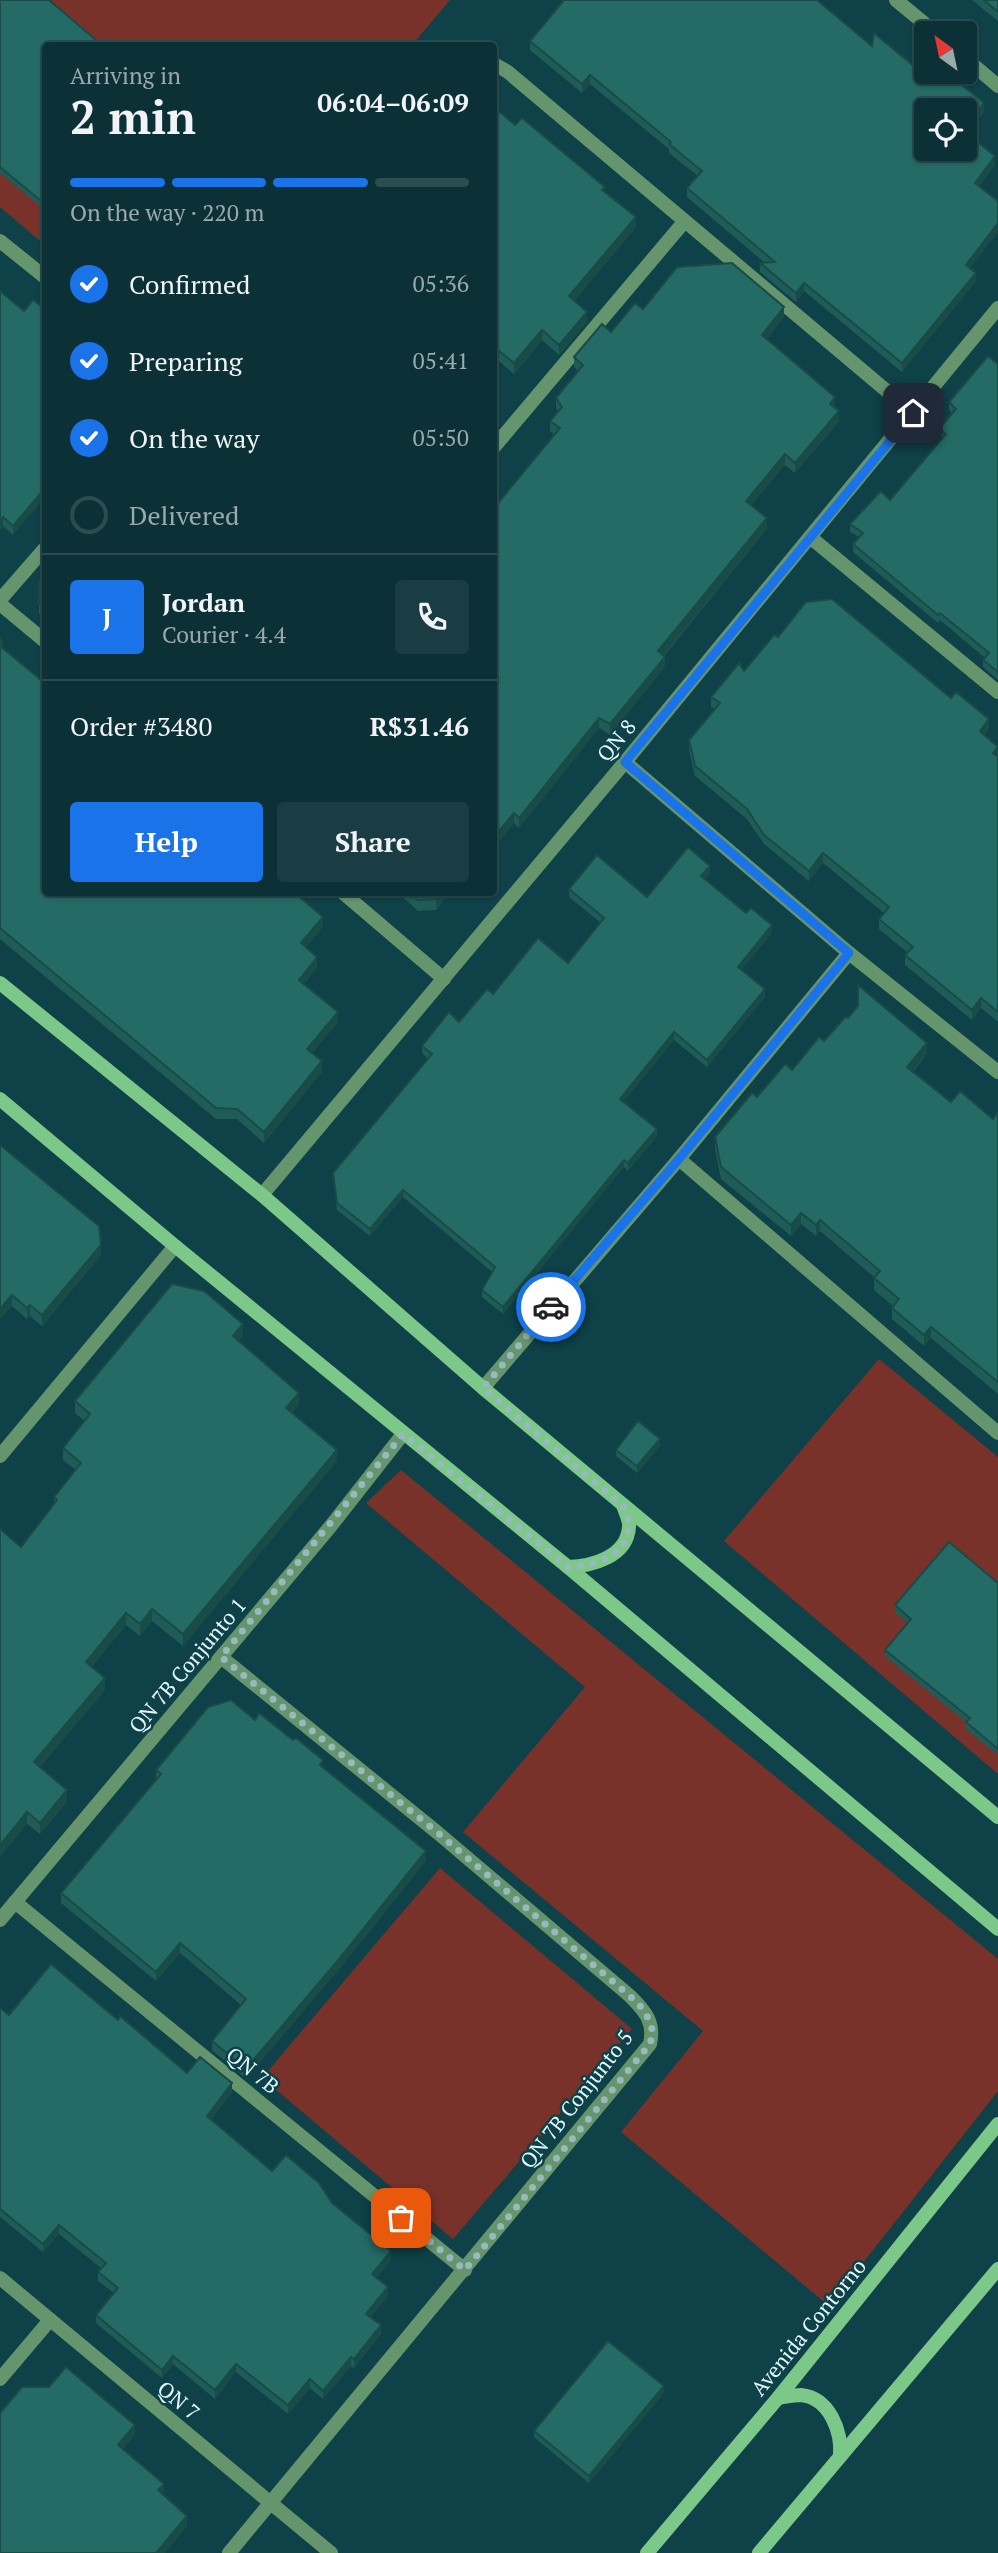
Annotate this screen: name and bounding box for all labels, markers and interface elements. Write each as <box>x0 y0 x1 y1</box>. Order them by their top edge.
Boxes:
north arrow <box>914 21 976 84</box>
map controls <box>914 21 977 161</box>
text: Arriving in <box>70 60 181 91</box>
text: 06:04–06:09 <box>317 85 469 119</box>
text: 2 min <box>70 86 196 147</box>
button: locate <box>914 98 977 161</box>
text: On the way · 220 m <box>70 197 264 228</box>
icon: check <box>70 265 108 303</box>
text: Confirmed <box>129 267 250 301</box>
text: 05:36 <box>412 268 469 299</box>
icon: check <box>70 342 108 380</box>
text: Preparing <box>129 344 242 378</box>
text: 05:41 <box>412 345 469 376</box>
pin <box>883 383 943 443</box>
icon: home <box>894 394 932 432</box>
icon: check <box>70 419 108 457</box>
text: On the way <box>129 421 260 455</box>
text: 05:50 <box>412 422 469 453</box>
text: Delivered <box>129 498 239 532</box>
button: phone <box>395 580 469 654</box>
text: Jordan <box>162 585 245 619</box>
text: J <box>102 600 112 634</box>
text: Courier · 4.4 <box>162 619 286 650</box>
text: Order #3480 <box>70 709 212 743</box>
text: R$31.46 <box>370 709 469 743</box>
street label: QN 8 <box>590 713 642 767</box>
button: Help <box>70 802 263 882</box>
button: Share <box>277 802 469 882</box>
courier <box>516 1272 586 1342</box>
icon: car <box>532 1288 570 1326</box>
street label: QN 7B Conjunto 1 <box>122 1591 252 1739</box>
street label: QN 7B Conjunto 5 <box>513 2024 639 2174</box>
street label: QN 7B <box>221 2040 285 2100</box>
pin <box>371 2188 431 2248</box>
icon: bag <box>382 2199 420 2237</box>
street label: Avenida Contorno <box>744 2253 872 2401</box>
street label: QN 7 <box>152 2374 206 2426</box>

